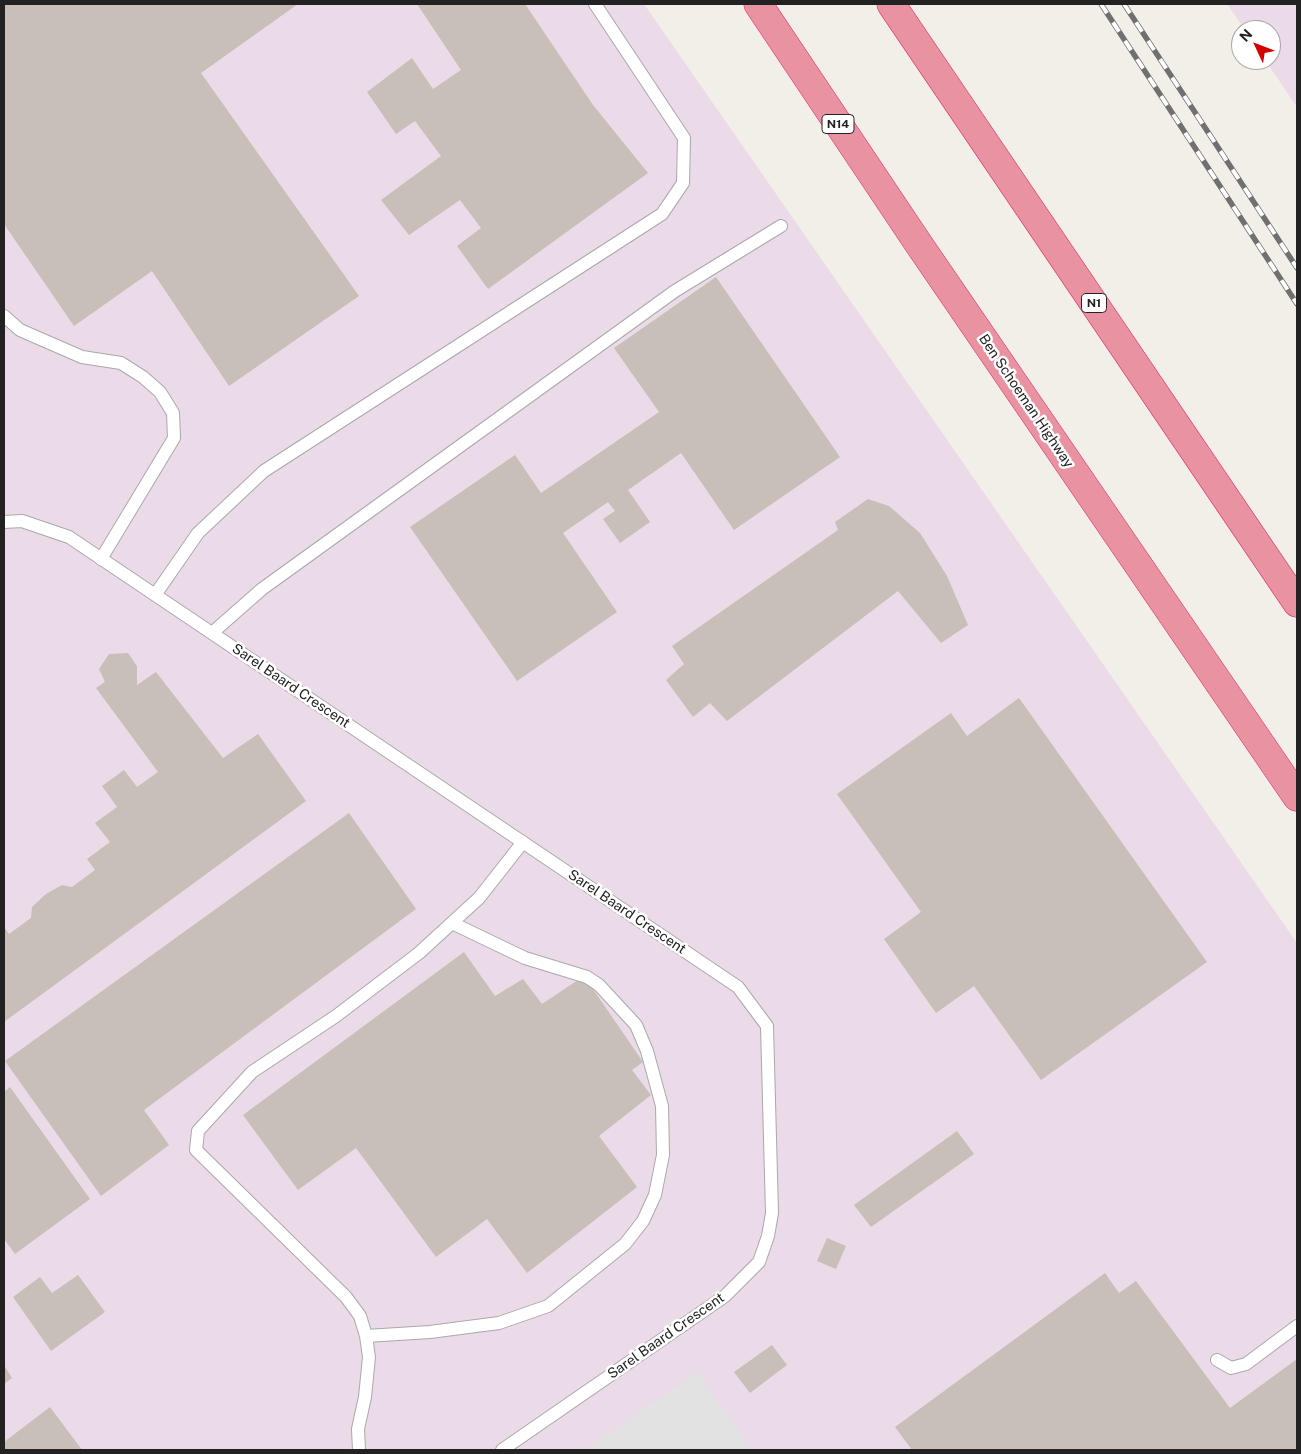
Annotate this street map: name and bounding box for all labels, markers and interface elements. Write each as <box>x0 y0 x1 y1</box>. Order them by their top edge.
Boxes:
north arrow <box>1231 20 1281 70</box>
text: N <box>1236 26 1255 45</box>
road number: N14 <box>822 115 854 134</box>
road number: N1 <box>1082 294 1106 312</box>
street label: Ben Schoeman Highway <box>975 331 1077 471</box>
street label: Sarel Baard Crescent <box>229 640 353 732</box>
street label: Sarel Baard Crescent <box>565 866 689 958</box>
street label: Sarel Baard Crescent <box>604 1289 728 1383</box>

